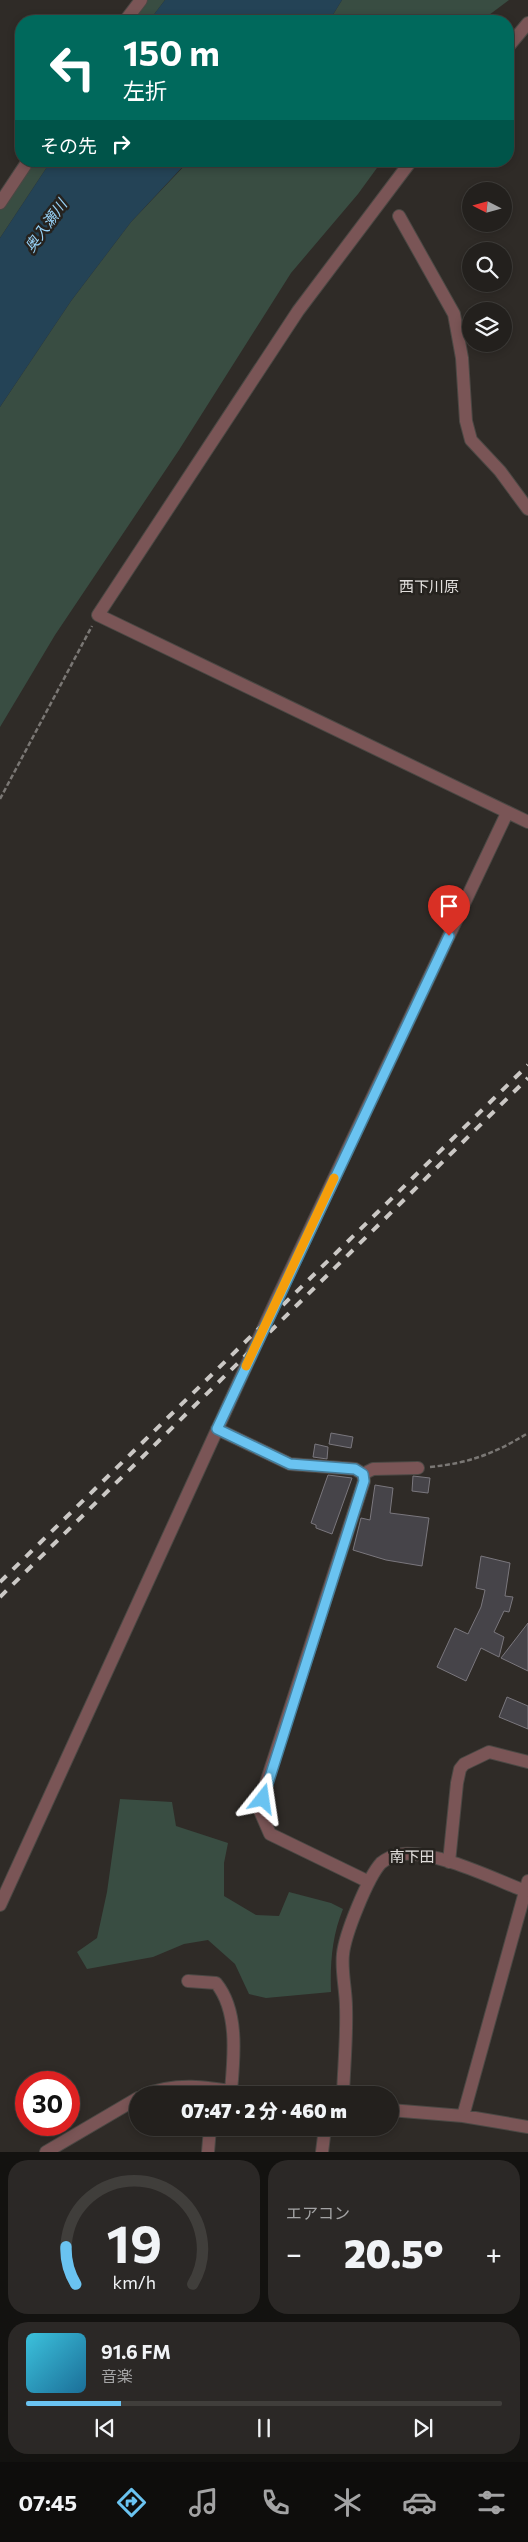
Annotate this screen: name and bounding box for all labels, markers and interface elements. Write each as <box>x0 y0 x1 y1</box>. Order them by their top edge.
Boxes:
text: 150 m <box>123 30 220 73</box>
icon: left <box>40 35 105 100</box>
text: 左折 <box>123 77 167 104</box>
icon: right <box>107 130 135 158</box>
text: その先 <box>40 134 97 157</box>
north arrow <box>462 182 512 232</box>
map controls <box>462 182 512 352</box>
water label: 奥入瀬川 <box>20 194 71 255</box>
button: search <box>462 242 512 292</box>
button: layers <box>462 302 512 352</box>
district label: 西下川原 <box>399 577 459 595</box>
pin <box>428 885 470 936</box>
icon: arrive <box>435 892 463 920</box>
position arrow <box>236 1772 288 1824</box>
district label: 南下田 <box>389 1847 435 1865</box>
speed limit sign: 30 <box>15 2071 80 2136</box>
text: 07:47 · 2 分 · 460 m <box>181 2099 347 2122</box>
text: エアコン <box>286 2203 350 2222</box>
text: 19 <box>106 2210 162 2274</box>
text: 20.5° <box>344 2229 444 2276</box>
text: − <box>286 2236 302 2270</box>
text: + <box>486 2236 502 2270</box>
text: km/h <box>112 2271 156 2293</box>
text: 91.6 FM <box>101 2340 171 2363</box>
text: 音楽 <box>101 2366 133 2385</box>
icon: previous <box>91 2414 119 2442</box>
icon: pause <box>250 2414 278 2442</box>
icon: next <box>409 2414 437 2442</box>
icon: directions <box>114 2485 149 2520</box>
icon: music <box>186 2485 221 2520</box>
icon: phone <box>258 2485 293 2520</box>
icon: climate <box>330 2485 365 2520</box>
icon: car <box>402 2485 437 2520</box>
icon: filters <box>474 2485 509 2520</box>
text: 07:45 <box>19 2489 77 2516</box>

